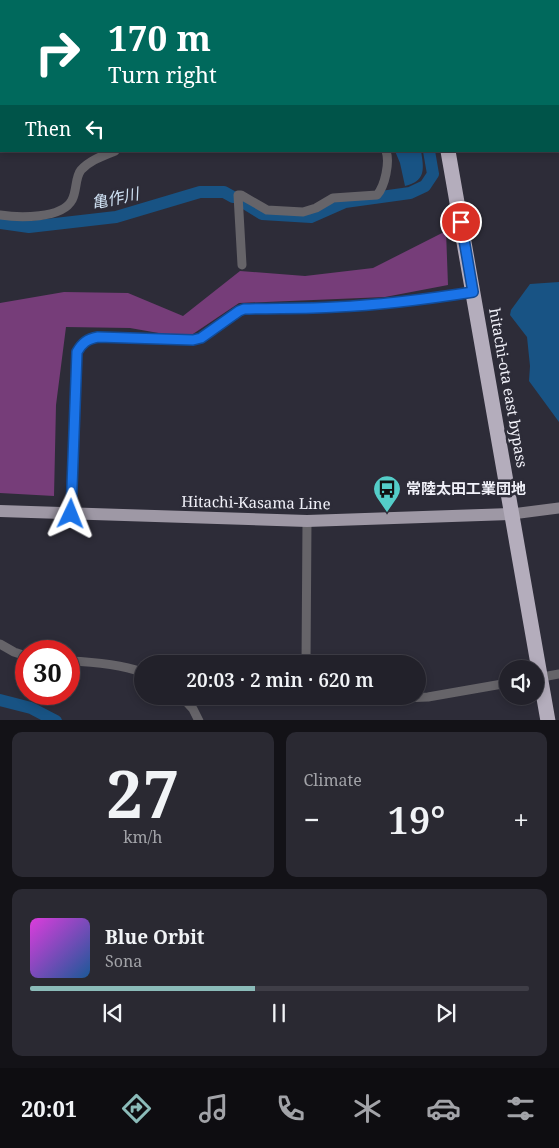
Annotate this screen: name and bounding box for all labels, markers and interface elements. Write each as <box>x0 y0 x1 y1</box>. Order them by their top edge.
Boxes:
text: 170 m <box>108 14 211 61</box>
icon: right <box>25 20 90 85</box>
text: Turn right <box>108 59 217 89</box>
icon: left <box>81 115 109 143</box>
text: Then <box>25 116 71 142</box>
water label: 亀作川 <box>89 182 143 214</box>
pin <box>440 201 482 243</box>
icon: arrive <box>447 208 475 236</box>
street label: hitachi-ota east bypass <box>485 306 533 469</box>
bus stop icon: 常陸太田工業団地 <box>372 474 402 513</box>
place label: 常陸太田工業団地 <box>406 478 526 498</box>
position arrow <box>44 487 96 539</box>
street label: Hitachi-Kasama Line <box>181 491 331 513</box>
speed limit sign: 30 <box>15 640 80 705</box>
map controls <box>499 660 544 705</box>
button: sound <box>499 660 544 705</box>
text: 20:03 · 2 min · 620 m <box>186 667 374 693</box>
text: 27 <box>106 749 179 837</box>
text: Climate <box>304 769 362 791</box>
text: 19° <box>388 793 446 845</box>
text: − <box>304 800 320 838</box>
text: + <box>513 800 529 838</box>
text: km/h <box>123 826 162 848</box>
text: Blue Orbit <box>105 924 205 950</box>
text: Sona <box>105 950 142 972</box>
icon: previous <box>99 999 127 1027</box>
icon: pause <box>265 999 293 1027</box>
icon: next <box>432 999 460 1027</box>
icon: directions <box>119 1091 154 1126</box>
icon: music <box>196 1091 231 1126</box>
icon: phone <box>273 1091 308 1126</box>
icon: climate <box>350 1091 385 1126</box>
icon: car <box>426 1091 461 1126</box>
icon: filters <box>503 1091 538 1126</box>
text: 20:01 <box>21 1093 77 1123</box>

